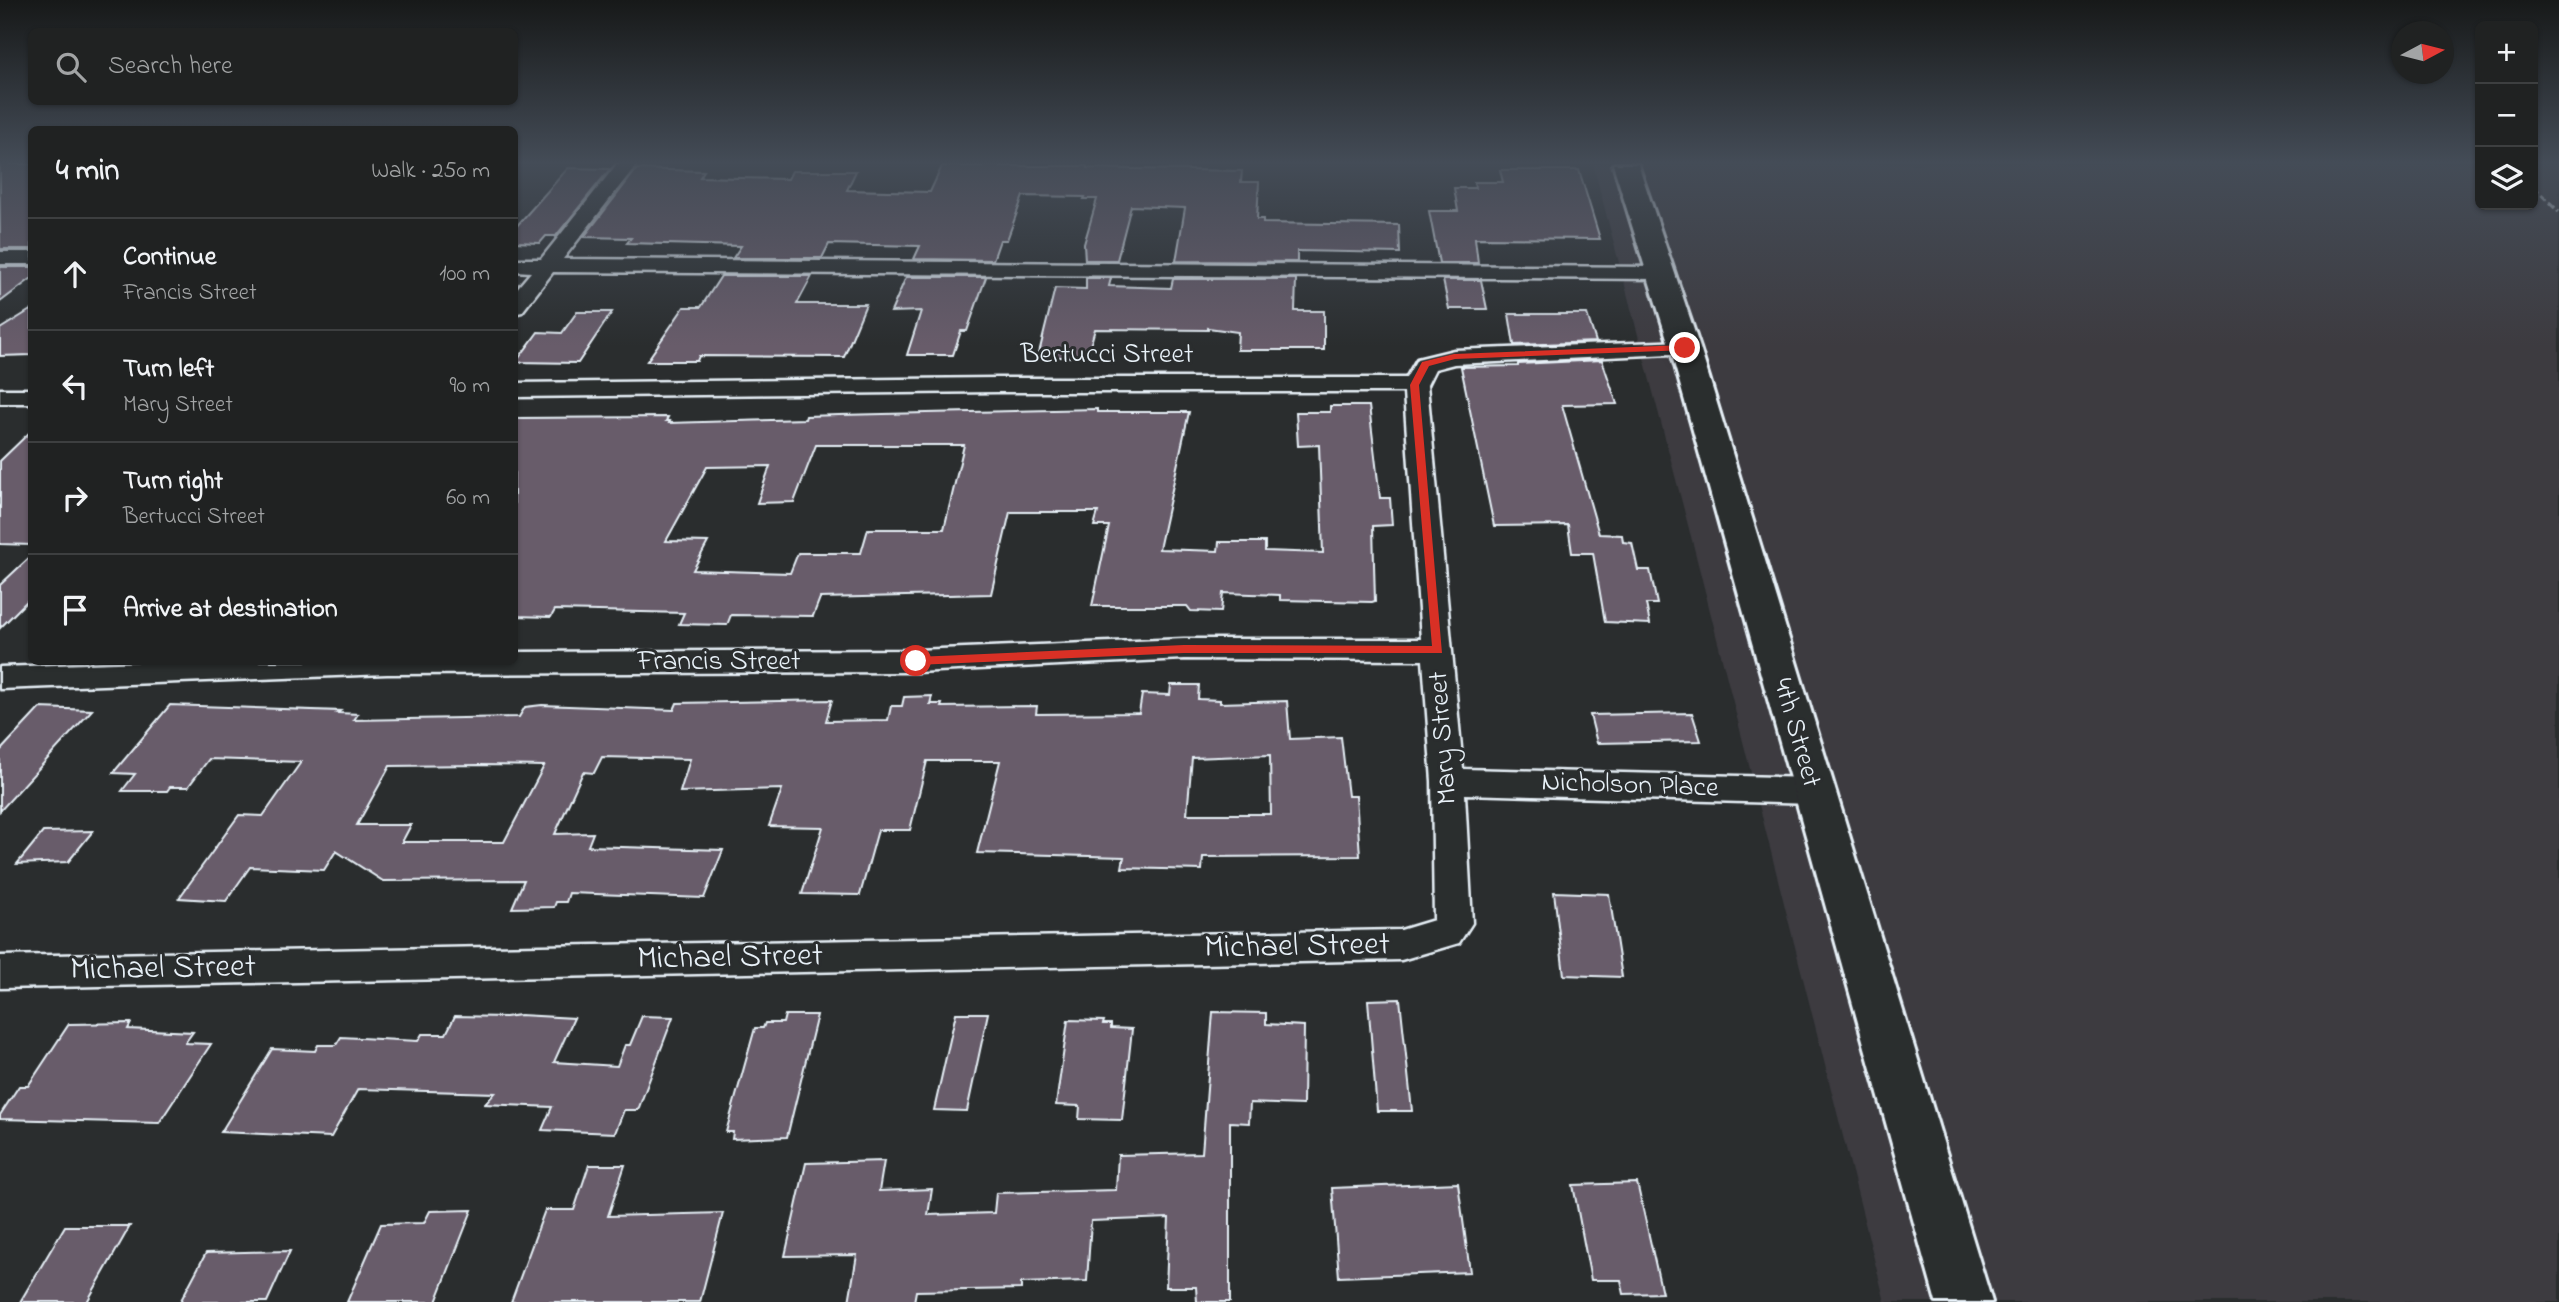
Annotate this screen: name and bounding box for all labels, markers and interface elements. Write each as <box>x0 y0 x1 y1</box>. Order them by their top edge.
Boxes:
north arrow <box>2391 21 2454 84</box>
map controls <box>2475 21 2538 210</box>
button: + <box>2475 21 2538 84</box>
search box <box>28 28 518 105</box>
icon: search <box>52 48 90 86</box>
text: Search here <box>108 48 233 86</box>
button: − <box>2475 84 2538 147</box>
button: layers <box>2475 147 2538 210</box>
text: 4 min <box>56 150 119 194</box>
text: Walk · 250 m <box>371 155 490 188</box>
text: Continue <box>123 239 216 277</box>
icon: ahead <box>56 255 94 293</box>
text: 100 m <box>439 258 490 291</box>
text: Francis Street <box>123 277 257 310</box>
route end <box>1669 332 1700 363</box>
street label: Bertucci Street <box>1020 335 1193 376</box>
text: Turn left <box>123 351 214 389</box>
icon: left <box>56 367 94 405</box>
text: 90 m <box>450 370 490 403</box>
text: Mary Street <box>123 389 233 422</box>
text: Turn right <box>123 463 223 501</box>
icon: right <box>56 479 94 517</box>
text: 60 m <box>446 482 490 515</box>
text: Bertucci Street <box>123 501 265 534</box>
icon: arrive <box>56 591 94 629</box>
text: Arrive at destination <box>123 591 338 629</box>
street label: Francis Street <box>637 642 800 683</box>
route start <box>900 645 931 676</box>
street label: Mary Street <box>1419 670 1469 806</box>
street label: 4th Street <box>1761 674 1831 792</box>
street label: Nicholson Place <box>1541 762 1720 810</box>
street label: Michael Street <box>1204 921 1390 973</box>
street label: Michael Street <box>637 932 823 984</box>
street label: Michael Street <box>70 943 256 995</box>

